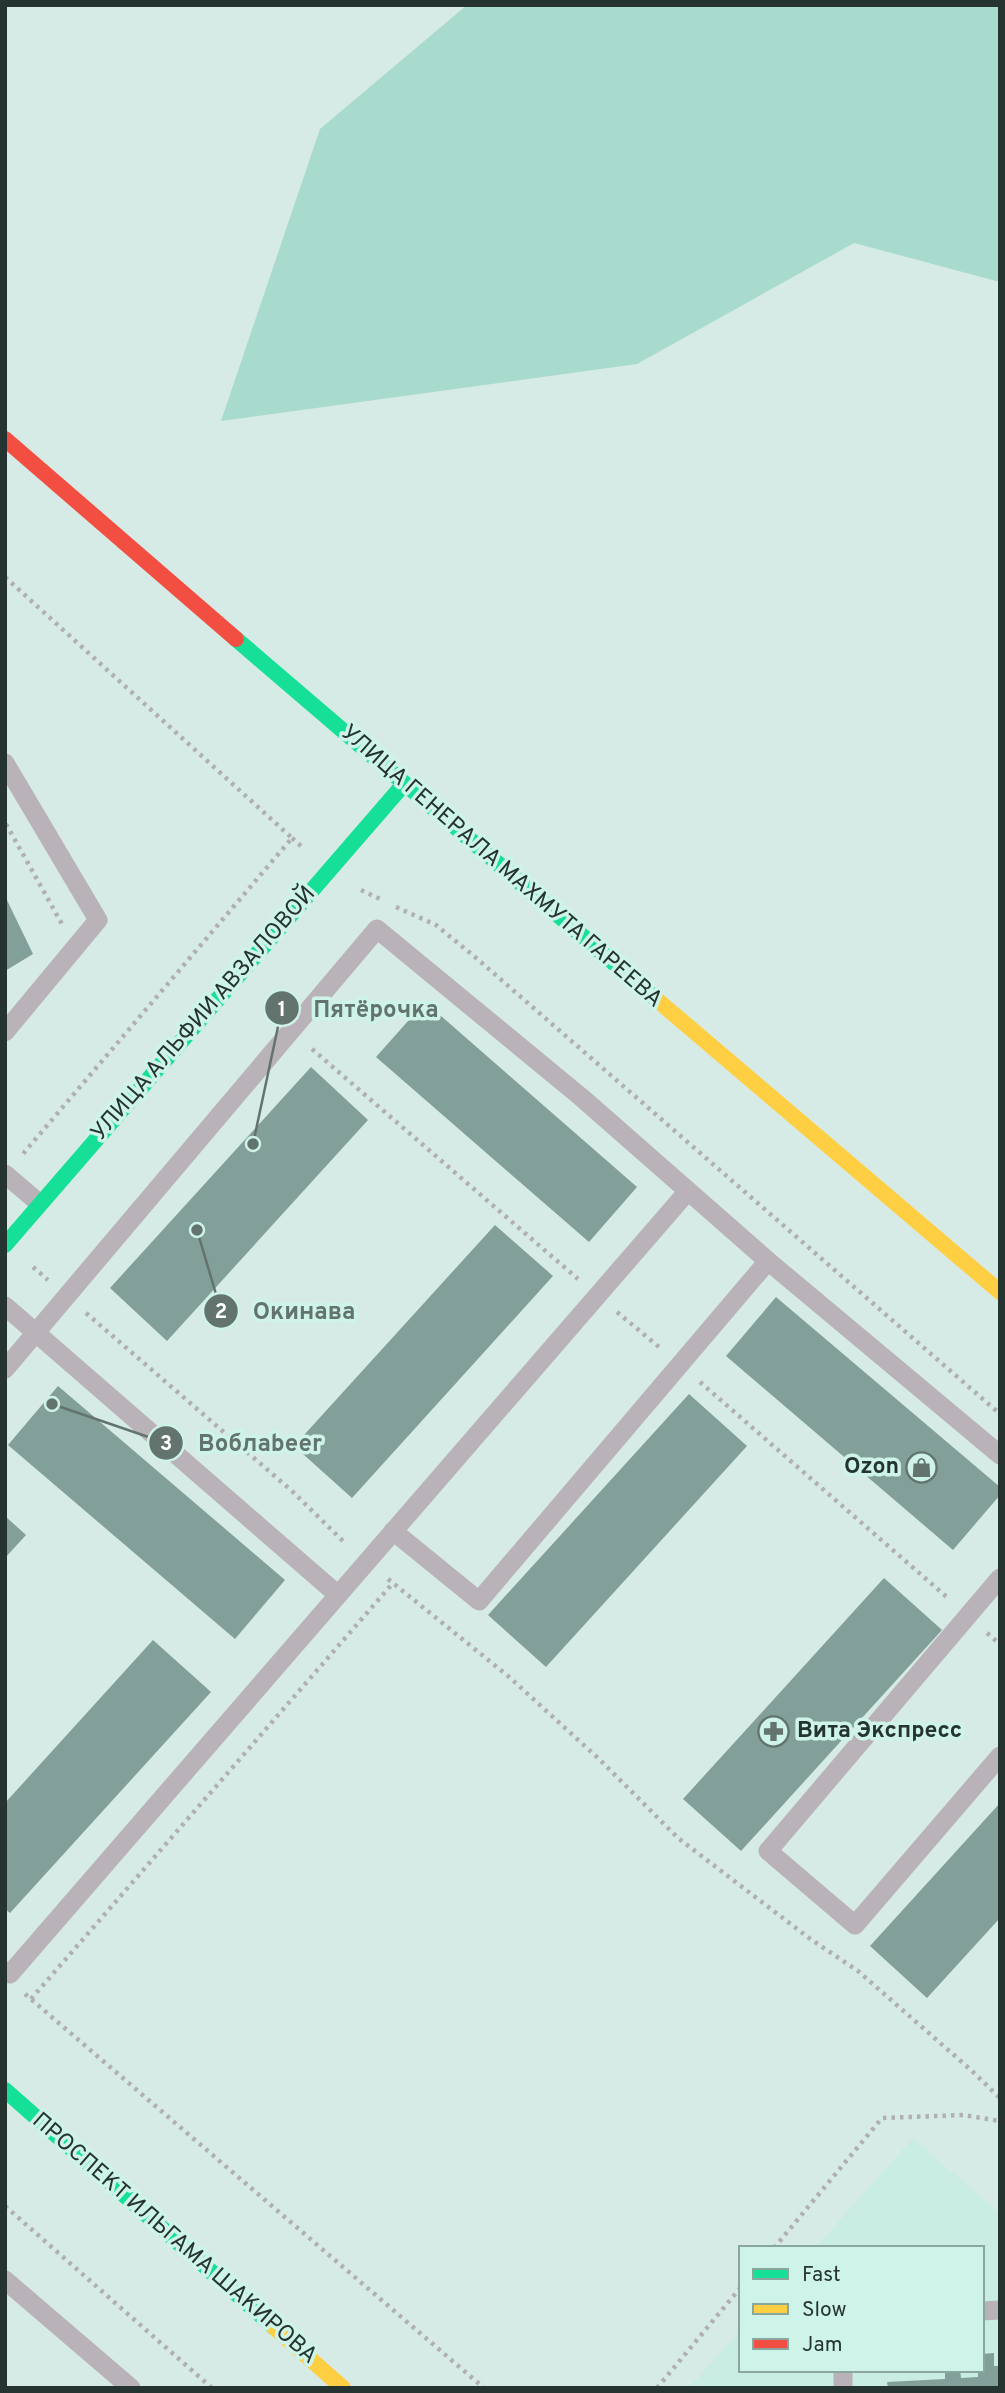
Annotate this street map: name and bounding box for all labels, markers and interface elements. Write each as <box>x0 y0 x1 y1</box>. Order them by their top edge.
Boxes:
street label: УЛИЦА ГЕНЕРАЛА МАХМУТА ГАРЕЕВА <box>334 719 668 1015</box>
street label: УЛИЦА АЛЬФИИ АВЗАЛОВОЙ <box>84 879 323 1147</box>
callout: Пятёрочка <box>265 986 453 1031</box>
text: Пятёрочка <box>313 996 439 1026</box>
text: 1 <box>278 997 286 1024</box>
callout: Окинава <box>204 1288 370 1333</box>
text: Окинава <box>253 1298 355 1328</box>
text: 2 <box>215 1299 227 1326</box>
callout: Воблаbeer <box>149 1420 336 1465</box>
text: Воблаbeer <box>198 1430 322 1460</box>
text: 3 <box>160 1431 172 1458</box>
shop icon: Ozon <box>905 1450 939 1484</box>
place label: Ozon <box>844 1453 899 1482</box>
pharmacy icon: Вита Экспресс <box>757 1714 791 1748</box>
place label: Вита Экспресс <box>797 1717 962 1746</box>
street label: ПРОСПЕКТ ИЛЬГАМА ШАКИРОВА <box>25 2107 323 2371</box>
legend <box>739 2246 984 2372</box>
text: Fast <box>802 2262 841 2289</box>
text: Slow <box>802 2297 847 2324</box>
text: Jam <box>802 2332 843 2359</box>

